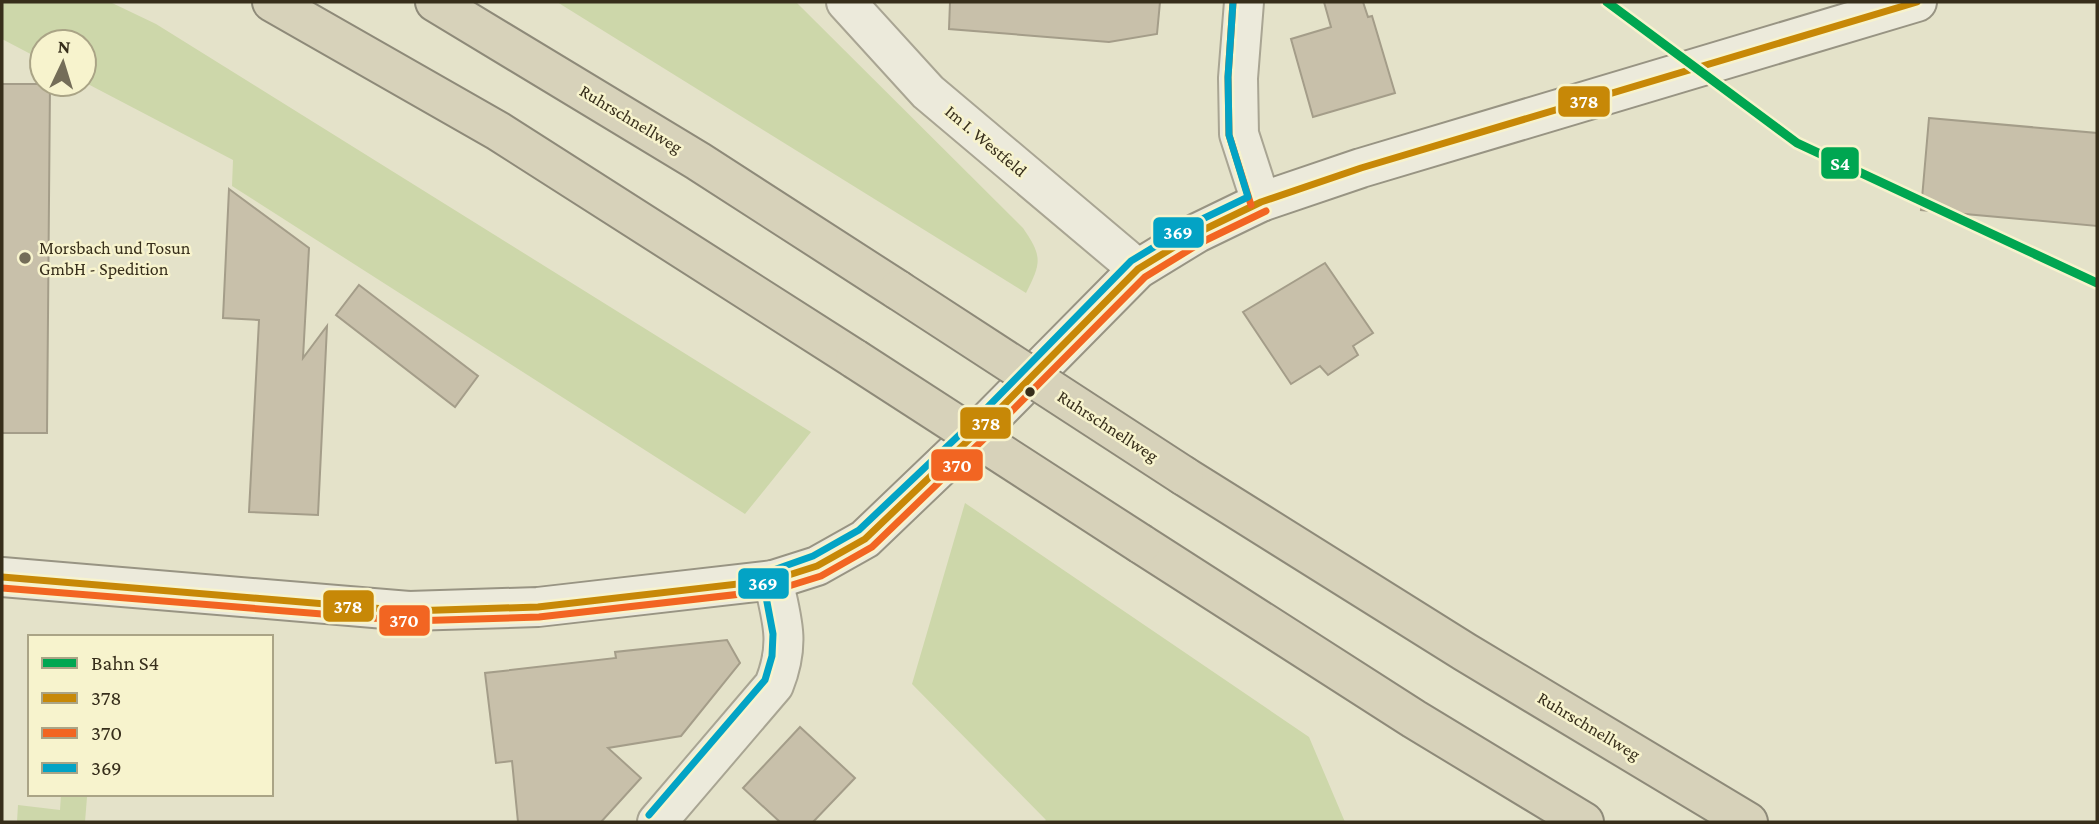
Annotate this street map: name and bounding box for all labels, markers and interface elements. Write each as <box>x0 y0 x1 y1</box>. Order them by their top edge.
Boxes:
north arrow <box>28 28 98 98</box>
text: N <box>57 36 71 57</box>
street label: Ruhrschnellweg <box>576 81 686 158</box>
line badge: 378 <box>1557 85 1611 118</box>
text: 378 <box>1569 91 1599 112</box>
street label: Im I. Westfeld <box>941 101 1031 181</box>
line badge: S4 <box>1820 146 1860 180</box>
text: S4 <box>1830 153 1850 174</box>
line badge: 369 <box>1152 216 1205 249</box>
text: 369 <box>1163 222 1193 243</box>
place label: Morsbach und Tosun GmbH - Spedition <box>39 238 191 279</box>
marker: Morsbach und Tosun GmbH - Spedition <box>17 250 33 266</box>
unlabelled marker <box>1023 385 1037 399</box>
street label: Ruhrschnellweg <box>1054 386 1162 466</box>
line badge: 378 <box>959 406 1012 440</box>
text: 378 <box>971 413 1001 434</box>
line badge: 370 <box>930 448 984 482</box>
text: 370 <box>942 455 972 476</box>
line badge: 369 <box>737 567 790 600</box>
text: 369 <box>748 573 778 594</box>
line badge: 378 <box>322 589 375 623</box>
text: 378 <box>333 596 363 617</box>
line badge: 370 <box>378 604 431 637</box>
text: 370 <box>389 610 419 631</box>
legend <box>28 635 273 796</box>
text: Bahn S4 <box>91 651 159 675</box>
text: 378 <box>91 686 122 710</box>
street label: Ruhrschnellweg <box>1534 688 1644 765</box>
text: 370 <box>91 721 122 745</box>
text: 369 <box>91 756 122 780</box>

